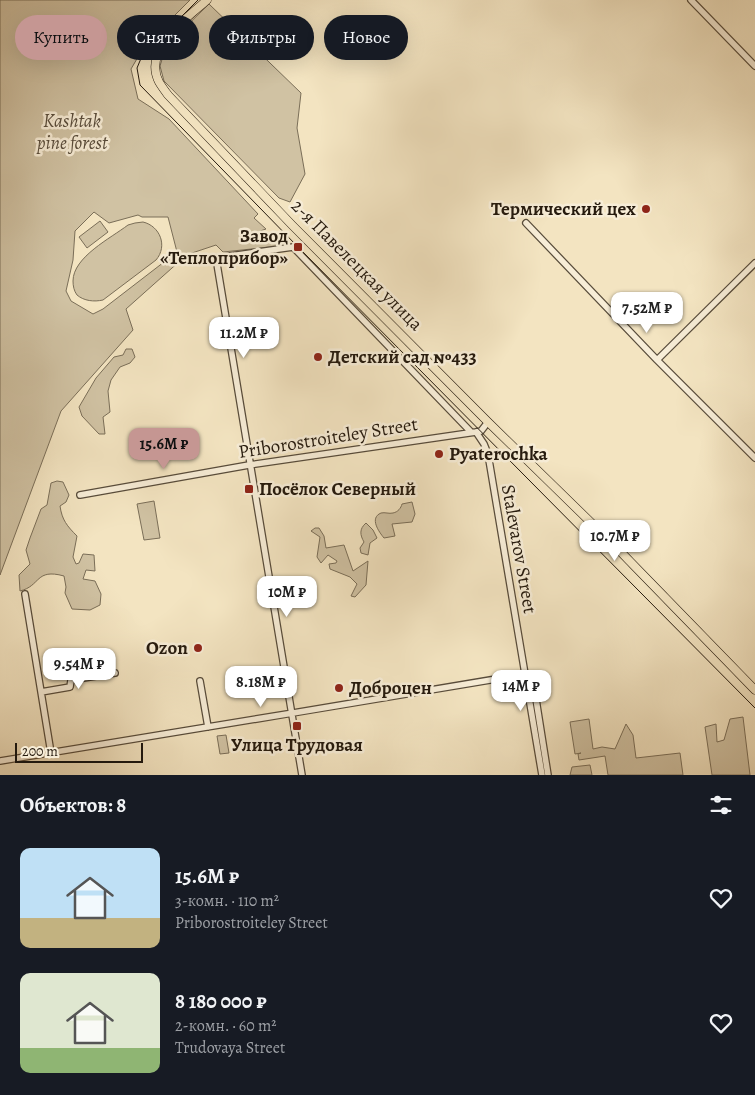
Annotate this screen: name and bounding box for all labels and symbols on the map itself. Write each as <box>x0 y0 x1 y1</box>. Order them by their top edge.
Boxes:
park label: Kashtak pine forest <box>36 108 109 156</box>
street label: 2-я Павелецкая улица <box>285 193 429 337</box>
place label: Термический цех <box>491 196 636 222</box>
marker: Термический цех <box>640 203 652 215</box>
place label: Завод «Теплоприбор» <box>160 223 288 271</box>
marker: Завод «Теплоприбор» <box>292 241 304 253</box>
pin: 7.52M ₽ <box>601 292 693 334</box>
pin: 11.2M ₽ <box>198 316 290 359</box>
place label: Детский сад №433 <box>328 344 477 370</box>
marker: Детский сад №433 <box>312 351 324 363</box>
street label: Priborostroiteley Street <box>236 411 420 465</box>
pin: 15.6M ₽ <box>118 428 210 470</box>
place label: Pyaterochka <box>449 441 549 467</box>
marker: Pyaterochka <box>433 448 445 460</box>
place label: Посёлок Северный <box>259 476 416 502</box>
street label: Stalevarov Street <box>495 482 543 616</box>
marker: Посёлок Северный <box>243 483 255 495</box>
pin: 10.7M ₽ <box>569 520 661 562</box>
pin: 10M ₽ <box>252 576 322 618</box>
place label: Ozon <box>146 635 188 661</box>
marker: Ozon <box>192 642 204 654</box>
pin: 9.54M ₽ <box>33 648 125 690</box>
pin: 8.18M ₽ <box>215 666 307 708</box>
pin: 14M ₽ <box>486 670 556 712</box>
place label: Доброцен <box>349 675 432 701</box>
marker: Доброцен <box>333 682 345 694</box>
marker: Улица Трудовая <box>291 720 303 732</box>
place label: Улица Трудовая <box>231 732 363 758</box>
scale bar <box>15 740 142 763</box>

